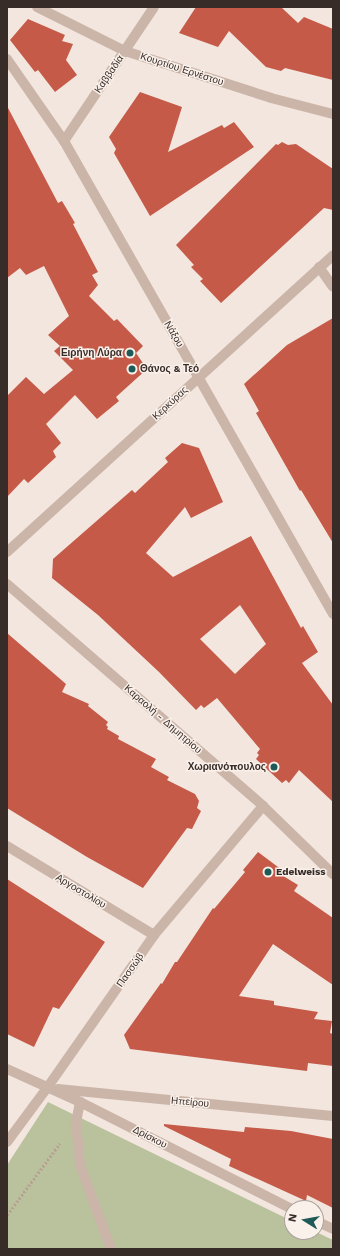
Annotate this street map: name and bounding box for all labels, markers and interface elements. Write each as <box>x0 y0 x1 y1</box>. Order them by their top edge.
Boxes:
street label: Κουρτίου Ερνέστου <box>139 50 225 88</box>
street label: Καββαδία <box>92 53 126 95</box>
street label: Νάξου <box>162 319 186 349</box>
place label: Ειρήνη Λύρα <box>61 347 122 359</box>
marker: Ειρήνη Λύρα <box>125 348 135 358</box>
place label: Θάνος & Τεό <box>140 363 199 375</box>
marker: Θάνος & Τεό <box>127 364 137 374</box>
street label: Κερκύρας <box>150 384 190 422</box>
street label: Καραολή - Δημητρίου <box>122 682 204 756</box>
place label: Χωριανόπουλος <box>188 761 266 773</box>
marker: Χωριανόπουλος <box>269 762 279 772</box>
place label: Edelweiss <box>276 866 326 878</box>
marker: Edelweiss <box>263 867 273 877</box>
street label: Αργοστολίου <box>54 871 108 911</box>
street label: Πασσώβ <box>114 951 146 989</box>
street label: Ηπείρου <box>171 1094 209 1110</box>
street label: Δρίσκου <box>131 1123 169 1151</box>
north arrow <box>284 1200 324 1240</box>
text: N <box>286 1213 300 1223</box>

